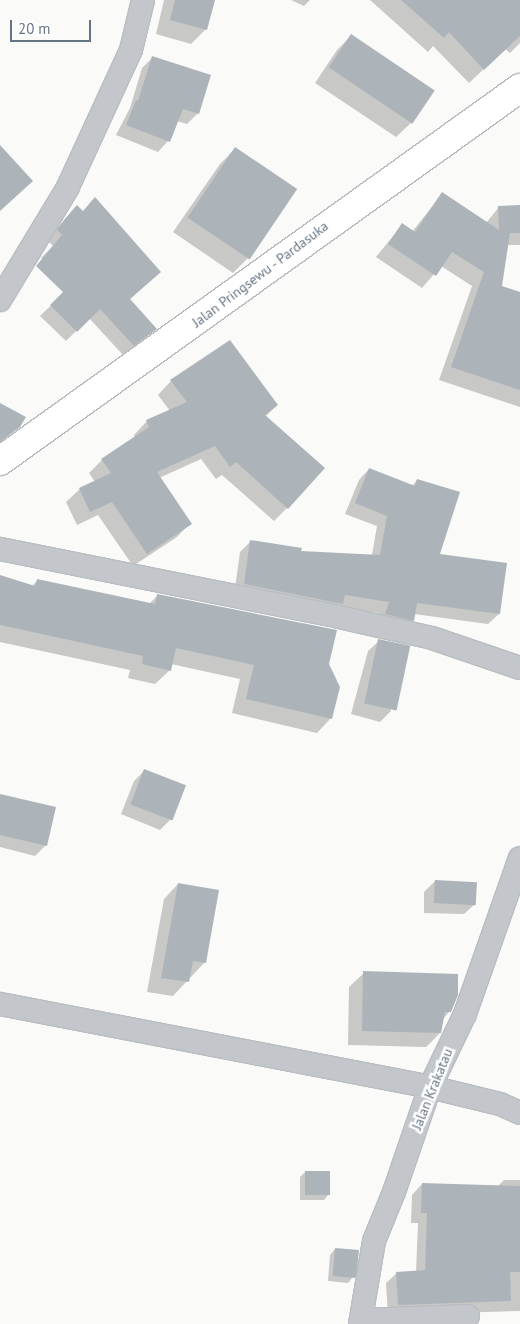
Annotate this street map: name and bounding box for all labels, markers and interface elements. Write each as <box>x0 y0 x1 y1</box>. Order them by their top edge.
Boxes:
scale bar <box>12 10 94 42</box>
text: 20 m <box>18 19 51 38</box>
street label: Jalan Pringsewu - Pardasuka <box>188 217 332 331</box>
street label: Jalan Krakatau <box>408 1046 456 1132</box>

